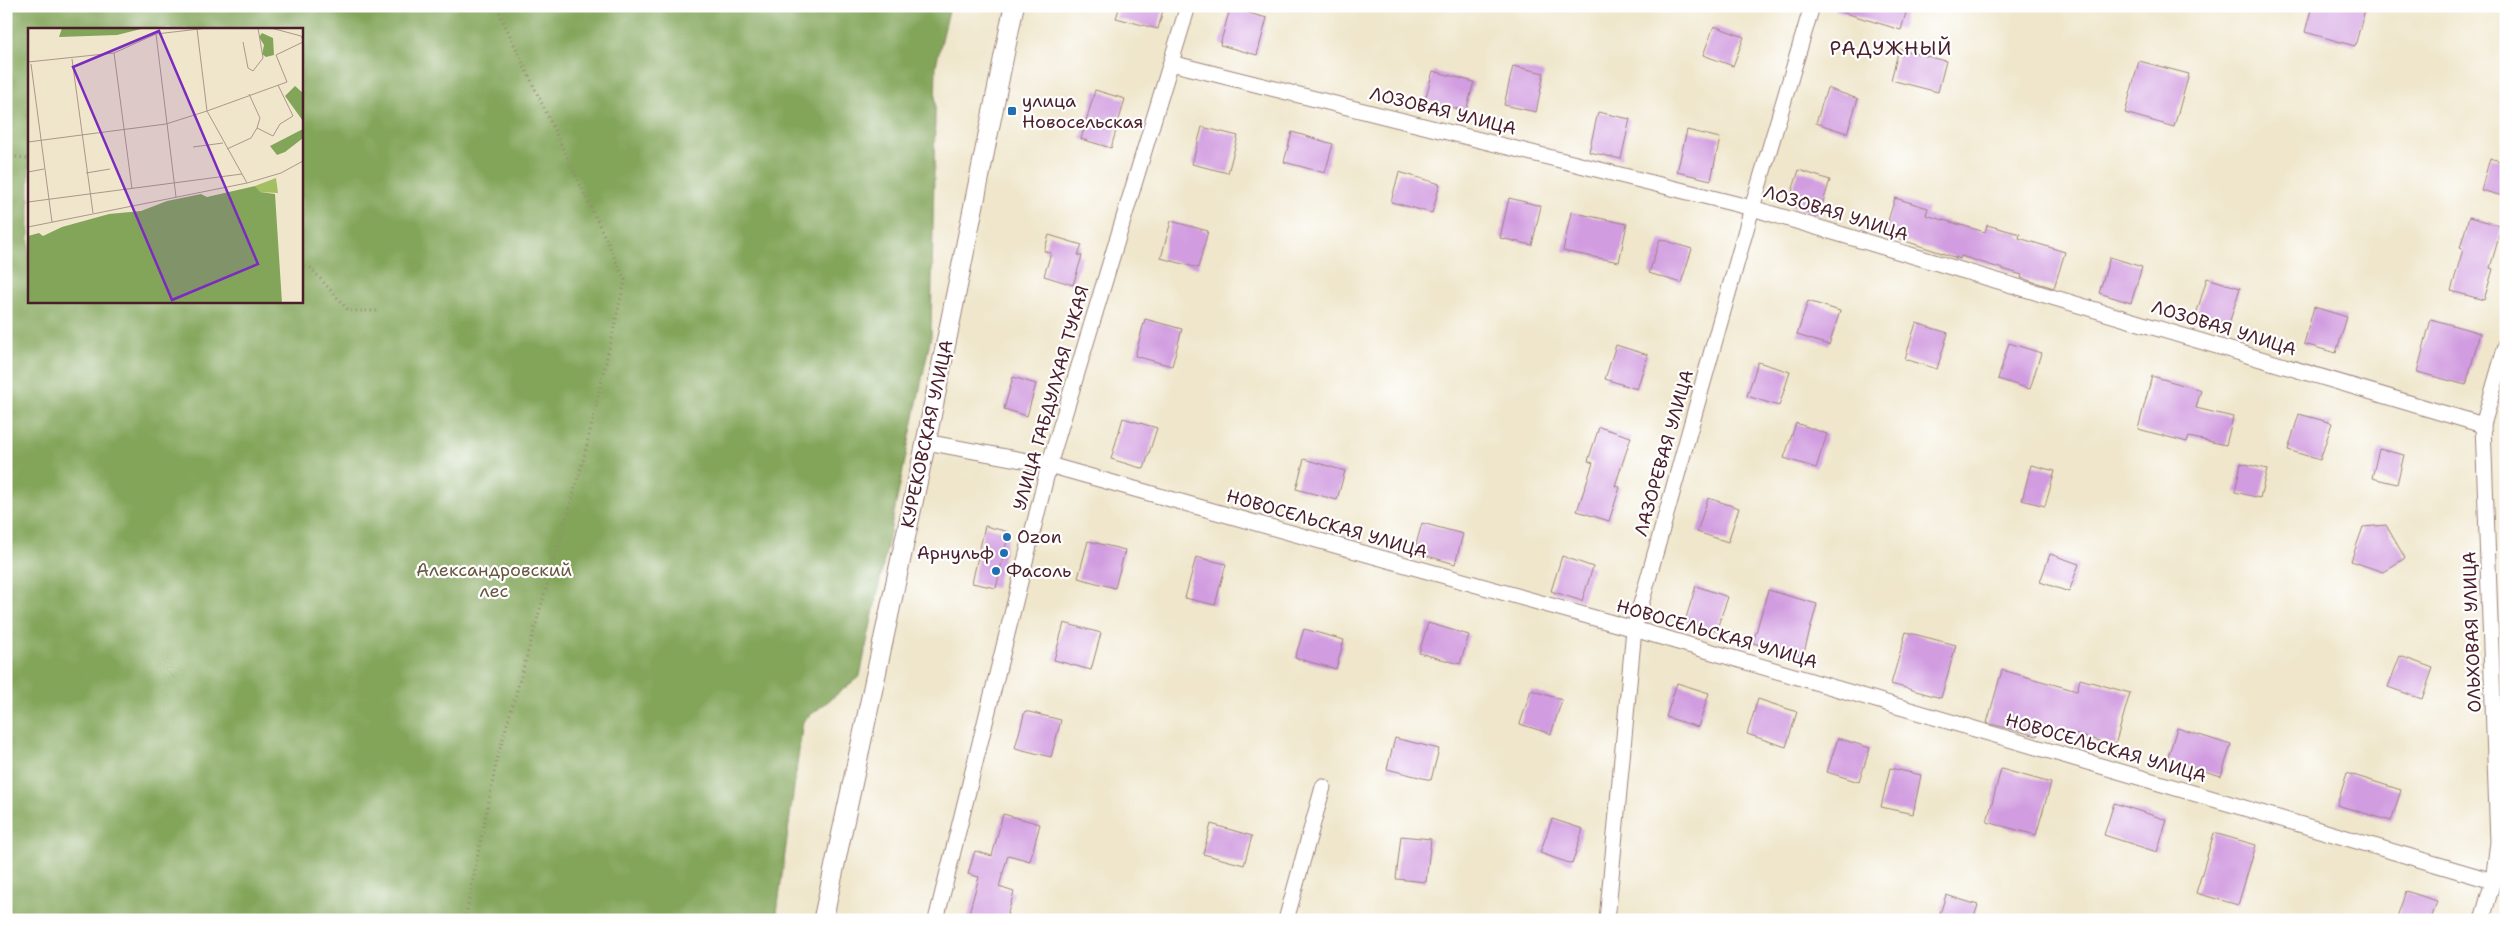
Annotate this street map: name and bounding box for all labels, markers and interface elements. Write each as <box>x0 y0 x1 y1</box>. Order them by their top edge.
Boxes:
inset map <box>28 28 302 302</box>
district label: РАДУЖНЫЙ <box>1830 35 1953 61</box>
street label: ЛОЗОВАЯ УЛИЦА <box>1367 81 1519 141</box>
place label: улица Новосельская <box>1022 89 1144 134</box>
marker: улица Новосельская <box>1006 105 1018 117</box>
street label: ЛОЗОВАЯ УЛИЦА <box>1761 180 1911 246</box>
street label: УЛИЦА ГАБДУЛХАЯ ТУКАЯ <box>1007 283 1095 513</box>
street label: ЛОЗОВАЯ УЛИЦА <box>2149 295 2299 361</box>
street label: КУРЕКОВСКАЯ УЛИЦА <box>895 338 959 530</box>
street label: ЛАЗОРЕВАЯ УЛИЦА <box>1629 367 1699 539</box>
street label: НОВОСЕЛЬСКАЯ УЛИЦА <box>1224 484 1430 564</box>
place label: Ozon <box>1017 525 1062 549</box>
marker: Ozon <box>1001 531 1013 543</box>
place label: Арнульф <box>917 541 994 565</box>
marker: Арнульф <box>998 547 1010 559</box>
street label: ОЛЬХОВАЯ УЛИЦА <box>2457 551 2487 713</box>
park label: Александровский лес <box>416 558 572 603</box>
place label: Фасоль <box>1006 559 1071 583</box>
marker: Фасоль <box>990 565 1002 577</box>
street label: НОВОСЕЛЬСКАЯ УЛИЦА <box>1614 594 1820 674</box>
street label: НОВОСЕЛЬСКАЯ УЛИЦА <box>2003 708 2209 788</box>

